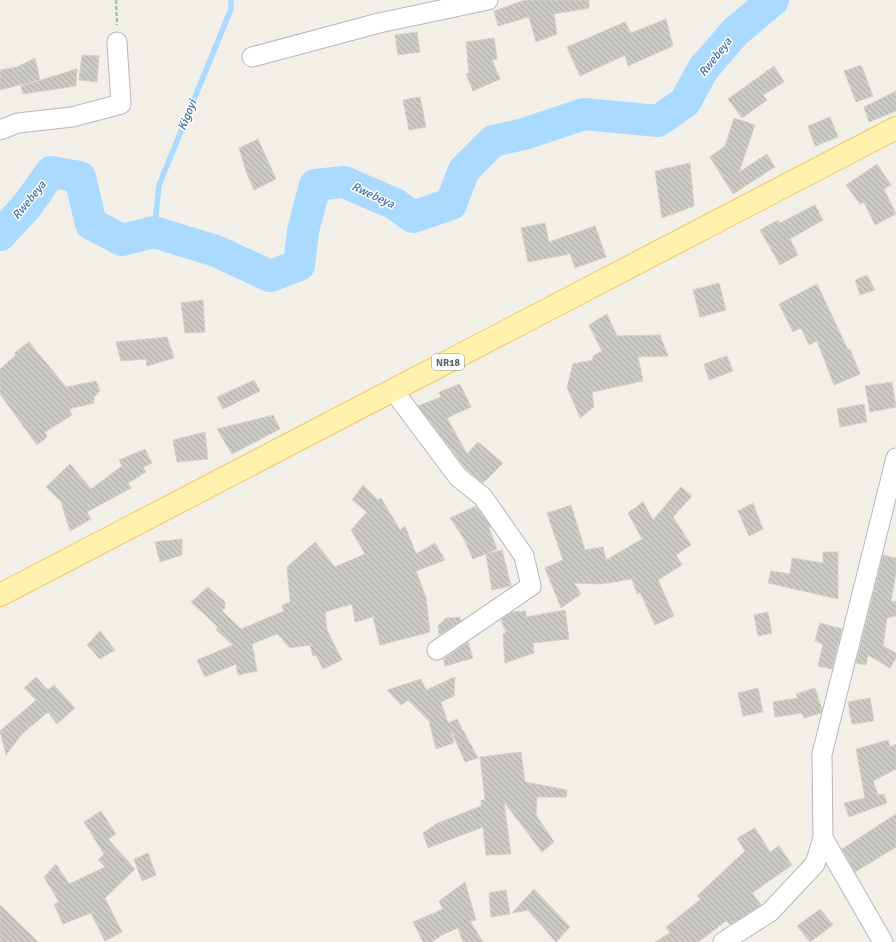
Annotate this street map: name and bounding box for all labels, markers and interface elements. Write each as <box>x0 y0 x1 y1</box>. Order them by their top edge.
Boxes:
water label: Rwebeya <box>695 34 736 80</box>
water label: Kigoyi <box>175 96 201 133</box>
water label: Rwebeya <box>9 177 50 223</box>
water label: Rwebeya <box>349 179 397 212</box>
road number: NR18 <box>432 354 464 370</box>

